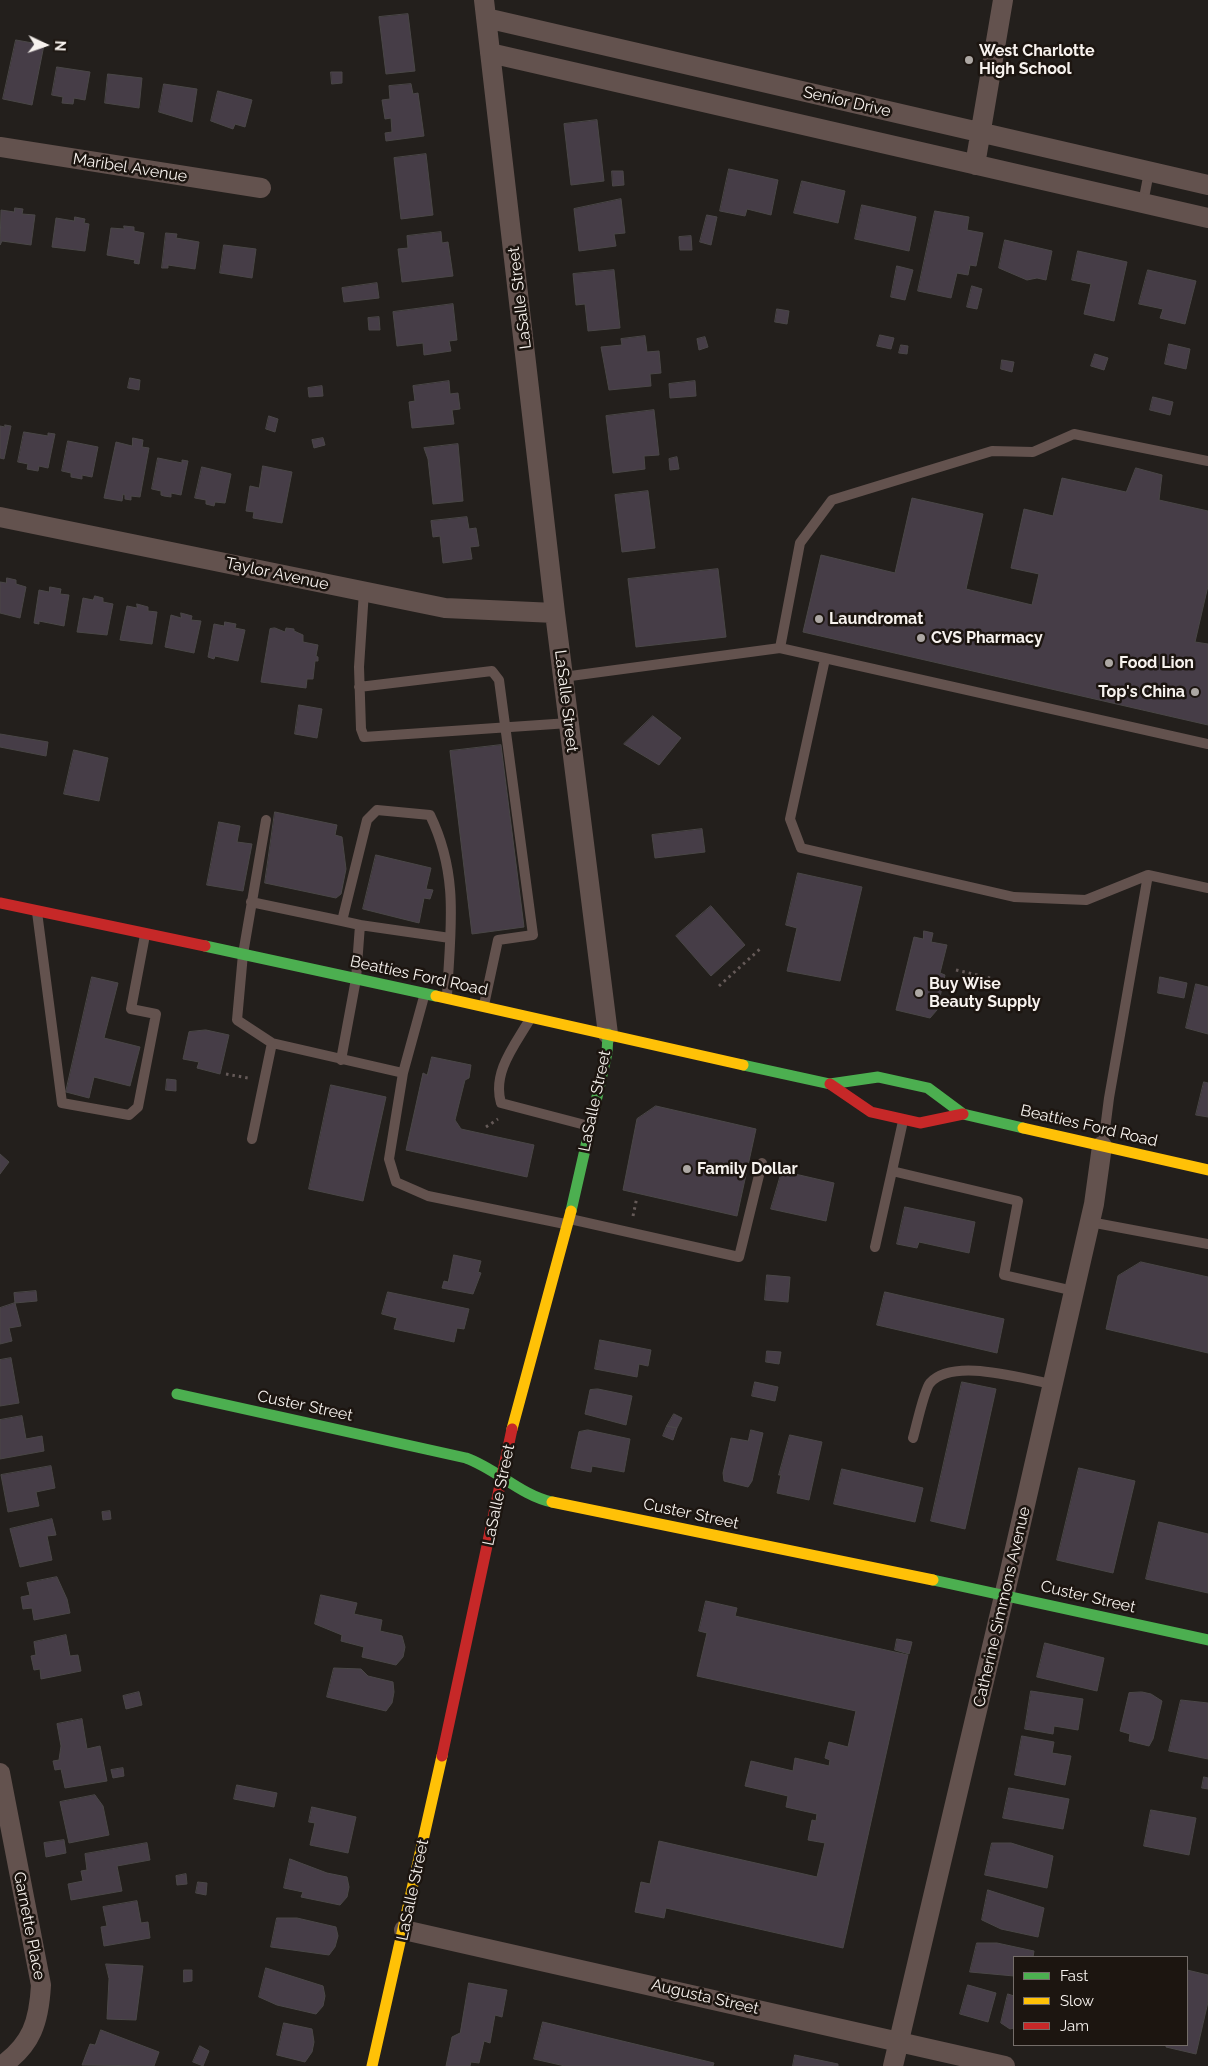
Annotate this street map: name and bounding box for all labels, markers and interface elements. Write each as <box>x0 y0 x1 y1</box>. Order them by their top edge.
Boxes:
north arrow <box>20 20 70 70</box>
text: N <box>52 40 68 52</box>
place label: West Charlotte High School <box>979 41 1095 79</box>
marker: West Charlotte High School <box>963 54 975 66</box>
street label: Senior Drive <box>801 83 893 121</box>
street label: Maribel Avenue <box>71 149 189 187</box>
street label: LaSalle Street <box>504 246 536 350</box>
street label: Taylor Avenue <box>224 554 330 594</box>
place label: Laundromat <box>829 609 923 629</box>
marker: Laundromat <box>813 613 825 625</box>
place label: CVS Pharmacy <box>931 628 1043 648</box>
marker: CVS Pharmacy <box>915 632 927 644</box>
street label: LaSalle Street <box>550 649 582 753</box>
place label: Food Lion <box>1119 653 1194 673</box>
marker: Food Lion <box>1103 657 1115 669</box>
place label: Top's China <box>1098 682 1185 702</box>
marker: Top's China <box>1189 686 1201 698</box>
street label: Beatties Ford Road <box>348 952 490 1000</box>
place label: Buy Wise Beauty Supply <box>929 974 1041 1012</box>
marker: Buy Wise Beauty Supply <box>913 987 925 999</box>
street label: LaSalle Street <box>575 1049 615 1153</box>
street label: Beatties Ford Road <box>1018 1101 1160 1151</box>
place label: Family Dollar <box>697 1159 798 1179</box>
marker: Family Dollar <box>681 1163 693 1175</box>
street label: Custer Street <box>256 1387 354 1425</box>
street label: LaSalle Street <box>479 1443 519 1547</box>
street label: Custer Street <box>642 1495 740 1533</box>
street label: Catherine Simmons Avenue <box>970 1505 1034 1709</box>
street label: Custer Street <box>1039 1577 1137 1617</box>
street label: LaSalle Street <box>393 1838 433 1942</box>
street label: Garnette Place <box>9 1870 49 1982</box>
legend <box>1013 1956 1188 2046</box>
text: Fast <box>1060 1967 1088 1985</box>
street label: Augusta Street <box>649 1975 761 2019</box>
text: Slow <box>1060 1992 1094 2010</box>
text: Jam <box>1060 2017 1089 2035</box>

